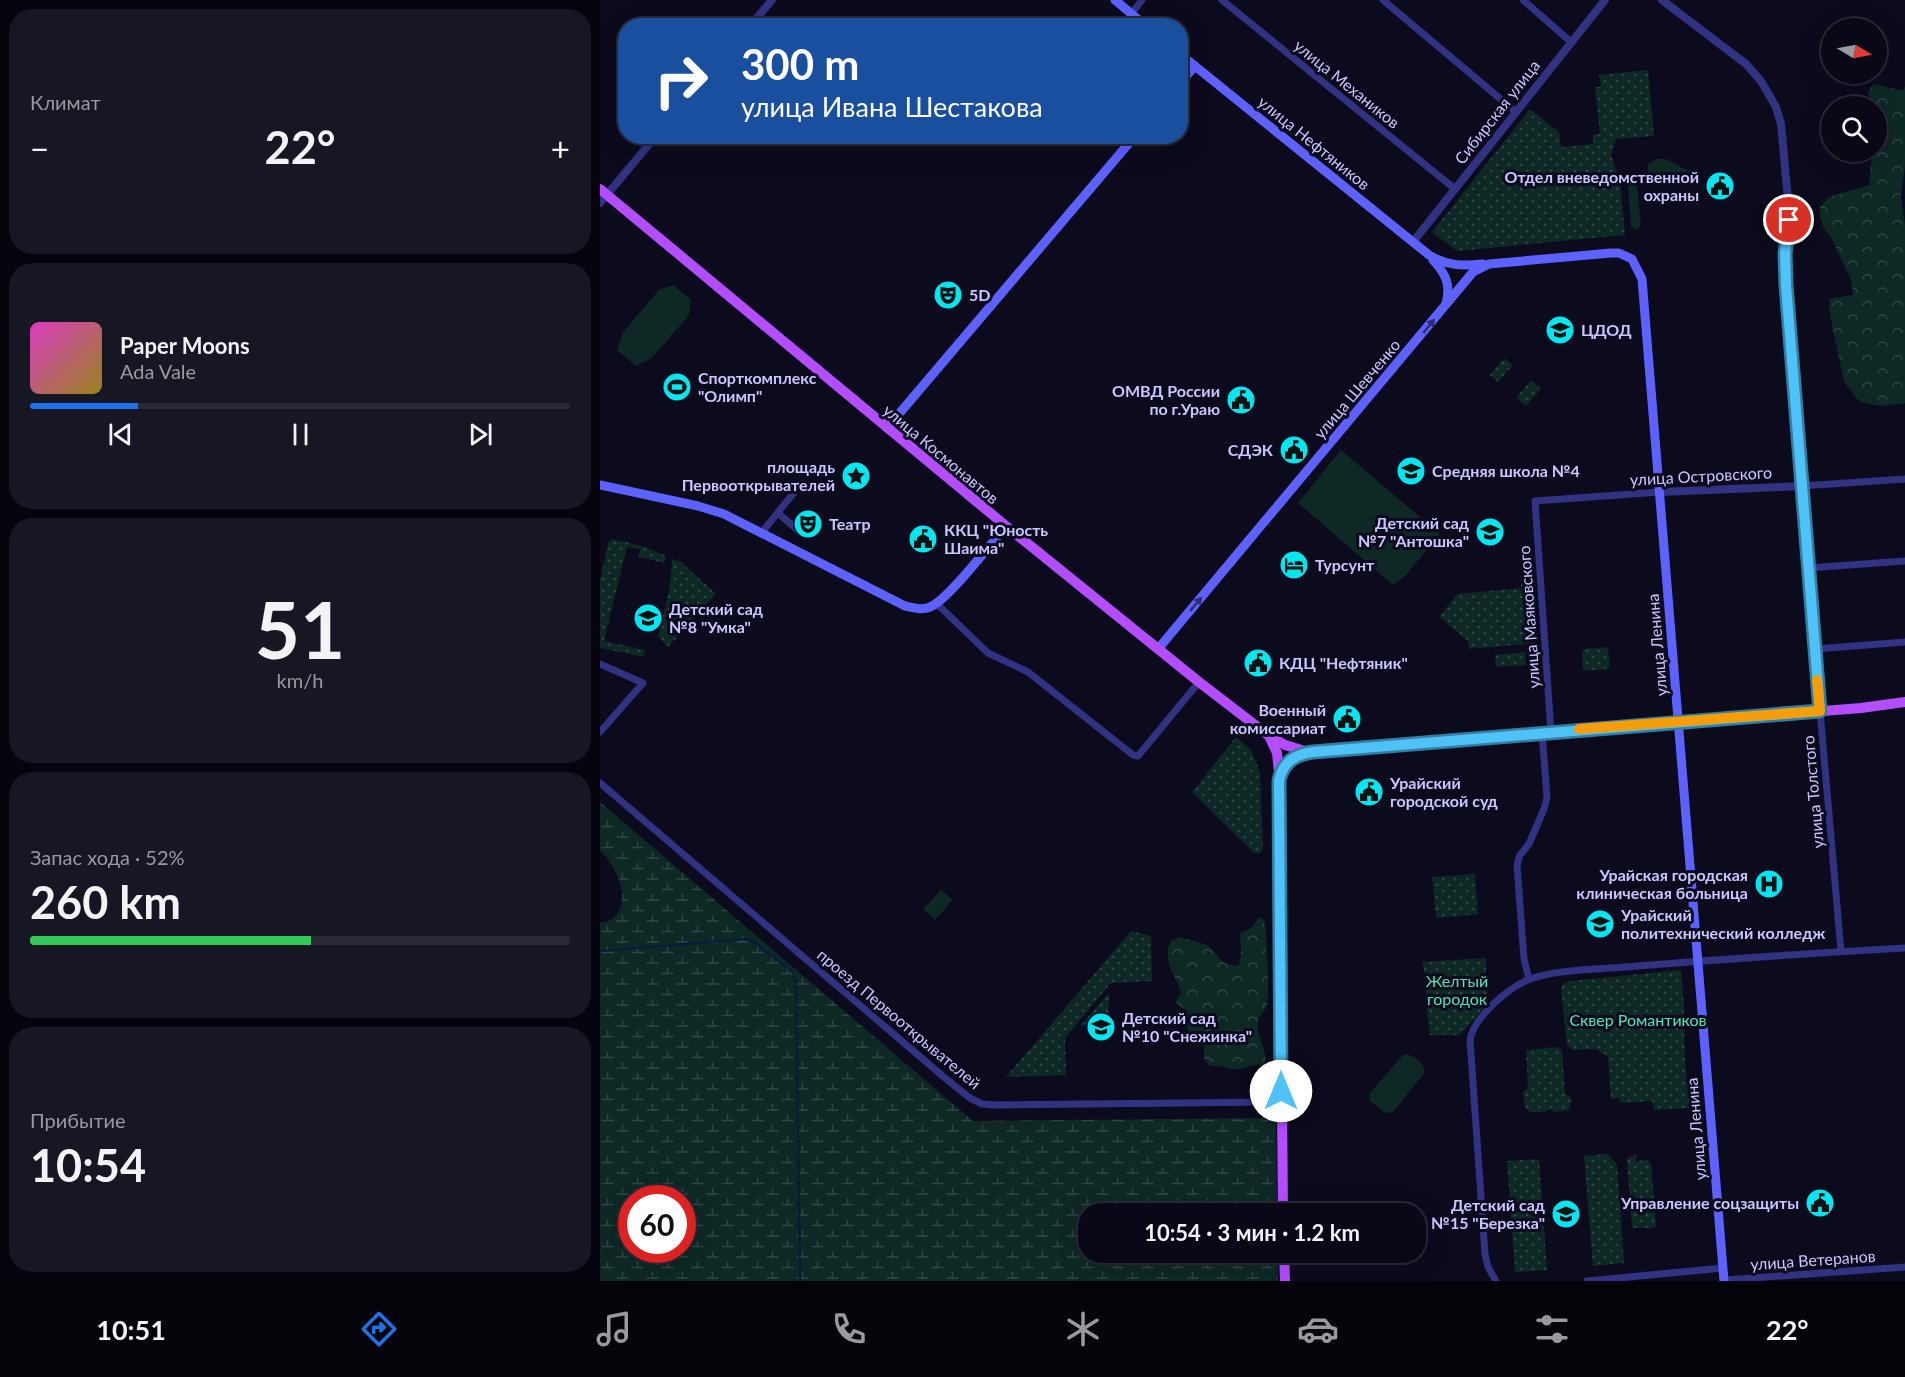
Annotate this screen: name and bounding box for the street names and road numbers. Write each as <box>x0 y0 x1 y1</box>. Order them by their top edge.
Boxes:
street label: улица Механиков <box>1291 35 1404 132</box>
street label: Сибирская улица <box>1450 56 1543 168</box>
street label: улица Нефтяников <box>1255 92 1374 193</box>
street label: улица Шевченко <box>1310 335 1404 442</box>
street label: улица Космонавтов <box>880 400 1003 507</box>
street label: улица Островского <box>1629 462 1772 489</box>
street label: улица Маяковского <box>1514 545 1543 689</box>
street label: улица Ленина <box>1643 593 1670 697</box>
street label: улица Толстого <box>1798 735 1827 849</box>
street label: проезд Первооткрывателей <box>814 945 985 1092</box>
street label: улица Ленина <box>1682 1077 1709 1181</box>
street label: улица Ветеранов <box>1750 1246 1876 1273</box>

